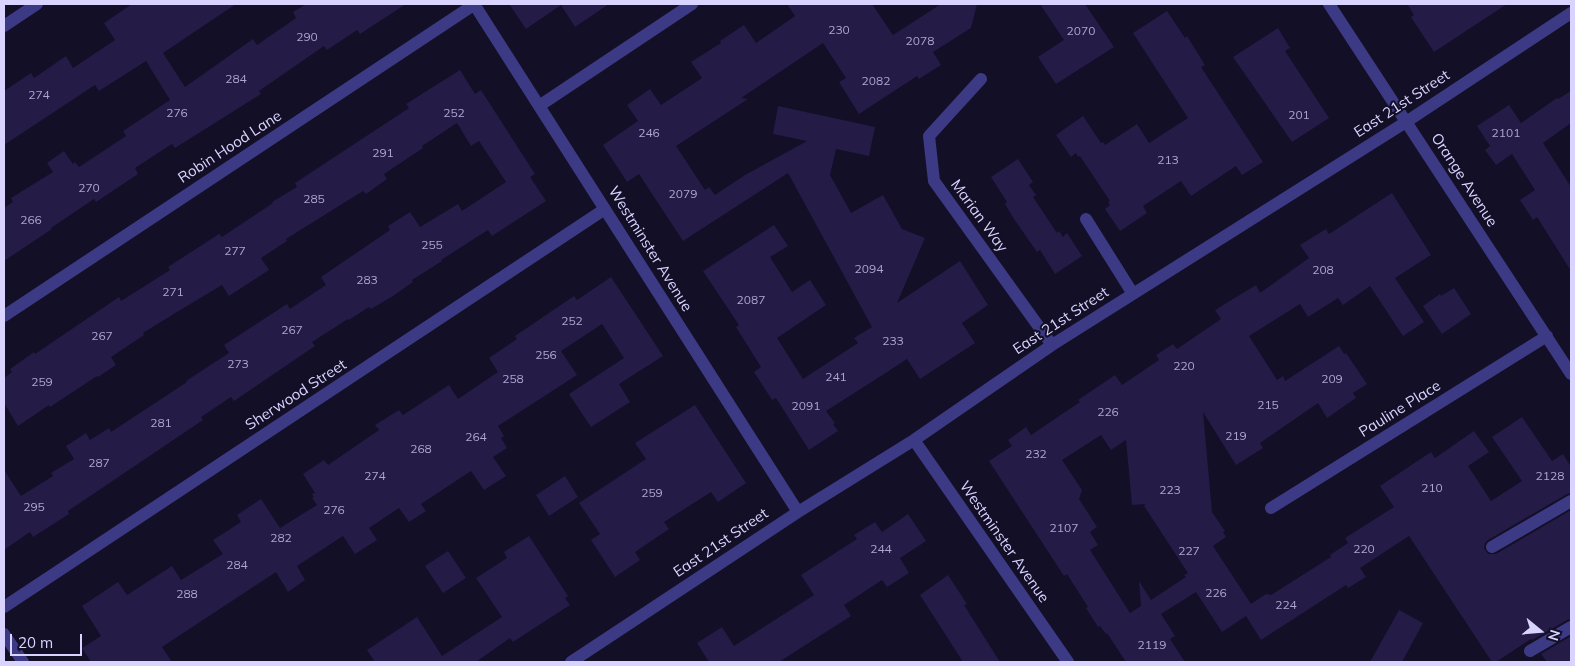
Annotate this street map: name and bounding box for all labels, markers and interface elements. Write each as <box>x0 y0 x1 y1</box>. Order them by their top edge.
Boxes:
house number: 230 <box>828 23 850 37</box>
house number: 2070 <box>1067 24 1095 38</box>
house number: 290 <box>296 30 318 44</box>
house number: 2078 <box>906 34 934 48</box>
street label: East 21st Street <box>1351 66 1453 142</box>
house number: 284 <box>225 72 247 86</box>
house number: 2082 <box>862 74 890 88</box>
house number: 274 <box>28 88 50 102</box>
house number: 276 <box>166 106 188 120</box>
house number: 252 <box>443 106 465 120</box>
street label: Robin Hood Lane <box>175 107 285 187</box>
house number: 201 <box>1288 108 1310 122</box>
house number: 246 <box>638 126 660 140</box>
house number: 2101 <box>1492 126 1520 140</box>
street label: Orange Avenue <box>1427 130 1501 230</box>
house number: 291 <box>372 146 394 160</box>
house number: 213 <box>1157 153 1179 167</box>
street label: Marian Way <box>947 176 1011 256</box>
house number: 270 <box>78 181 100 195</box>
street label: Westminster Avenue <box>604 183 696 315</box>
house number: 2079 <box>669 187 697 201</box>
house number: 285 <box>303 192 325 206</box>
house number: 266 <box>20 213 42 227</box>
house number: 255 <box>421 238 443 252</box>
house number: 277 <box>224 244 246 258</box>
house number: 2094 <box>855 262 883 276</box>
house number: 208 <box>1312 263 1334 277</box>
house number: 283 <box>356 273 378 287</box>
street label: East 21st Street <box>1010 283 1112 359</box>
house number: 271 <box>162 285 184 299</box>
house number: 2087 <box>737 293 765 307</box>
house number: 252 <box>561 314 583 328</box>
house number: 267 <box>281 323 303 337</box>
house number: 267 <box>91 329 113 343</box>
house number: 233 <box>882 334 904 348</box>
house number: 256 <box>535 348 557 362</box>
street label: Sherwood Street <box>242 356 350 434</box>
house number: 273 <box>227 357 249 371</box>
house number: 220 <box>1173 359 1195 373</box>
house number: 241 <box>825 370 847 384</box>
house number: 258 <box>502 372 524 386</box>
house number: 209 <box>1321 372 1343 386</box>
house number: 259 <box>31 375 53 389</box>
street label: Pauline Place <box>1356 377 1444 441</box>
house number: 215 <box>1257 398 1279 412</box>
house number: 2091 <box>792 399 820 413</box>
house number: 226 <box>1097 405 1119 419</box>
house number: 281 <box>150 416 172 430</box>
house number: 219 <box>1225 429 1247 443</box>
house number: 264 <box>465 430 487 444</box>
house number: 268 <box>410 442 432 456</box>
house number: 232 <box>1025 447 1047 461</box>
house number: 287 <box>88 456 110 470</box>
house number: 274 <box>364 469 386 483</box>
house number: 2128 <box>1536 469 1564 483</box>
street label: Westminster Avenue <box>955 478 1053 606</box>
house number: 210 <box>1421 481 1443 495</box>
house number: 223 <box>1159 483 1181 497</box>
house number: 259 <box>641 486 663 500</box>
house number: 295 <box>23 500 45 514</box>
house number: 276 <box>323 503 345 517</box>
street label: East 21st Street <box>670 505 772 581</box>
house number: 2107 <box>1050 521 1078 535</box>
house number: 282 <box>270 531 292 545</box>
house number: 244 <box>870 542 892 556</box>
house number: 220 <box>1353 542 1375 556</box>
house number: 227 <box>1178 544 1200 558</box>
house number: 284 <box>226 558 248 572</box>
house number: 226 <box>1205 586 1227 600</box>
house number: 288 <box>176 587 198 601</box>
house number: 224 <box>1275 598 1297 612</box>
north arrow <box>1515 606 1565 656</box>
scale bar <box>12 624 85 656</box>
text: N <box>1544 628 1565 643</box>
text: 20 m <box>18 633 53 652</box>
house number: 2119 <box>1138 638 1166 652</box>

